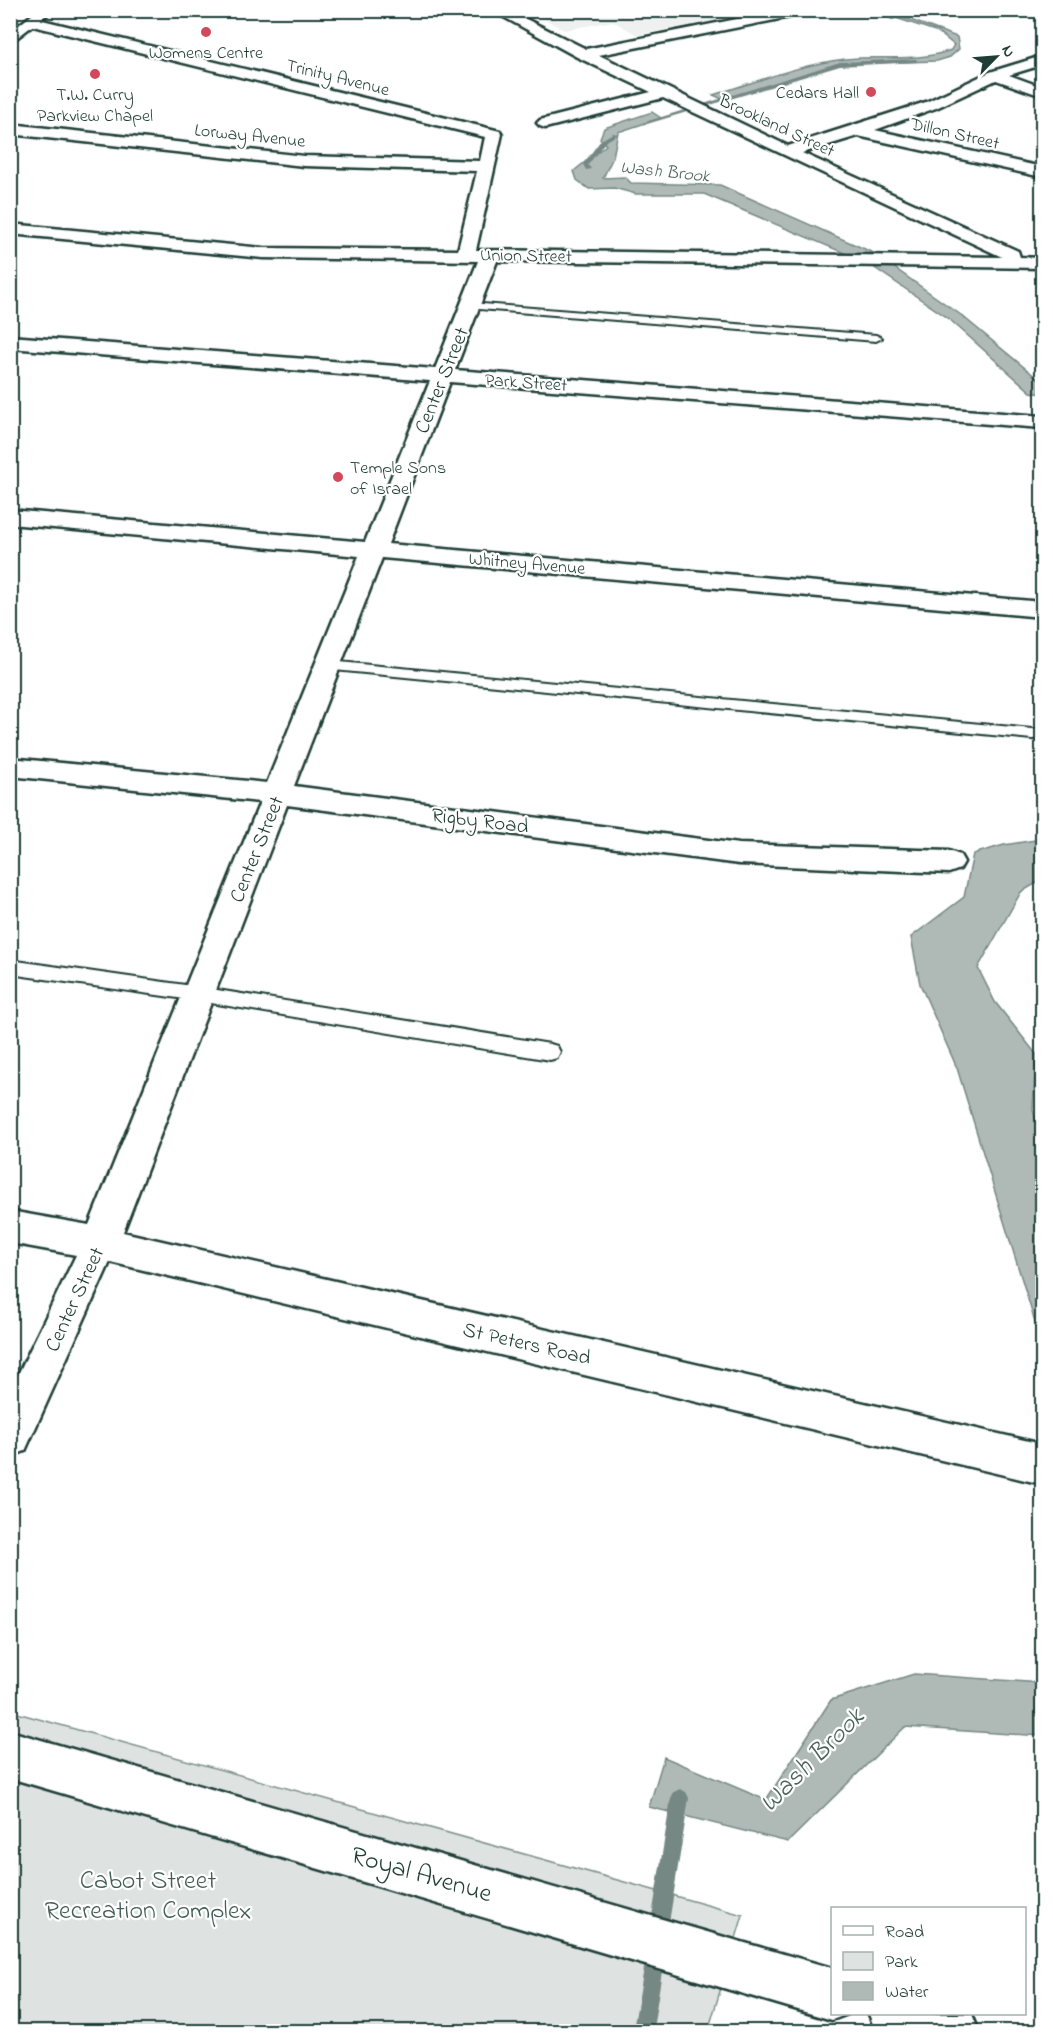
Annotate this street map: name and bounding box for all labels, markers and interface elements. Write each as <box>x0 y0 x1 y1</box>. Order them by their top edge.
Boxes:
marker: Womens Centre <box>199 25 213 39</box>
north arrow <box>966 27 1026 87</box>
place label: Womens Centre <box>149 41 264 67</box>
text: N <box>995 42 1021 62</box>
street label: Trinity Avenue <box>283 54 393 105</box>
marker: T.W. Curry Parkview Chapel <box>88 67 102 81</box>
place label: Cedars Hall <box>776 81 859 107</box>
place label: T.W. Curry Parkview Chapel <box>37 83 153 130</box>
marker: Cedars Hall <box>864 85 878 99</box>
street label: Brookland Street <box>713 88 838 165</box>
street label: Dillon Street <box>907 112 1002 158</box>
street label: Lorway Avenue <box>193 118 307 156</box>
water label: Wash Brook <box>619 155 712 191</box>
street label: Union Street <box>480 243 572 271</box>
street label: Center Street <box>408 323 478 438</box>
street label: Park Street <box>484 368 568 400</box>
place label: Temple Sons of Israel <box>350 456 446 503</box>
marker: Temple Sons of Israel <box>331 470 345 484</box>
street label: Whitney Avenue <box>467 547 587 583</box>
street label: Center Street <box>223 792 293 907</box>
street label: Rigby Road <box>429 801 530 845</box>
street label: Center Street <box>38 1243 113 1357</box>
street label: St Peters Road <box>460 1316 594 1374</box>
water label: Wash Brook <box>751 1699 875 1822</box>
street label: Royal Avenue <box>346 1838 496 1914</box>
park label: Cabot Street Recreation Complex <box>45 1863 251 1931</box>
legend <box>831 1907 1026 2015</box>
text: Road <box>885 1920 924 1946</box>
text: Park <box>885 1950 918 1976</box>
text: Water <box>885 1980 929 2006</box>

